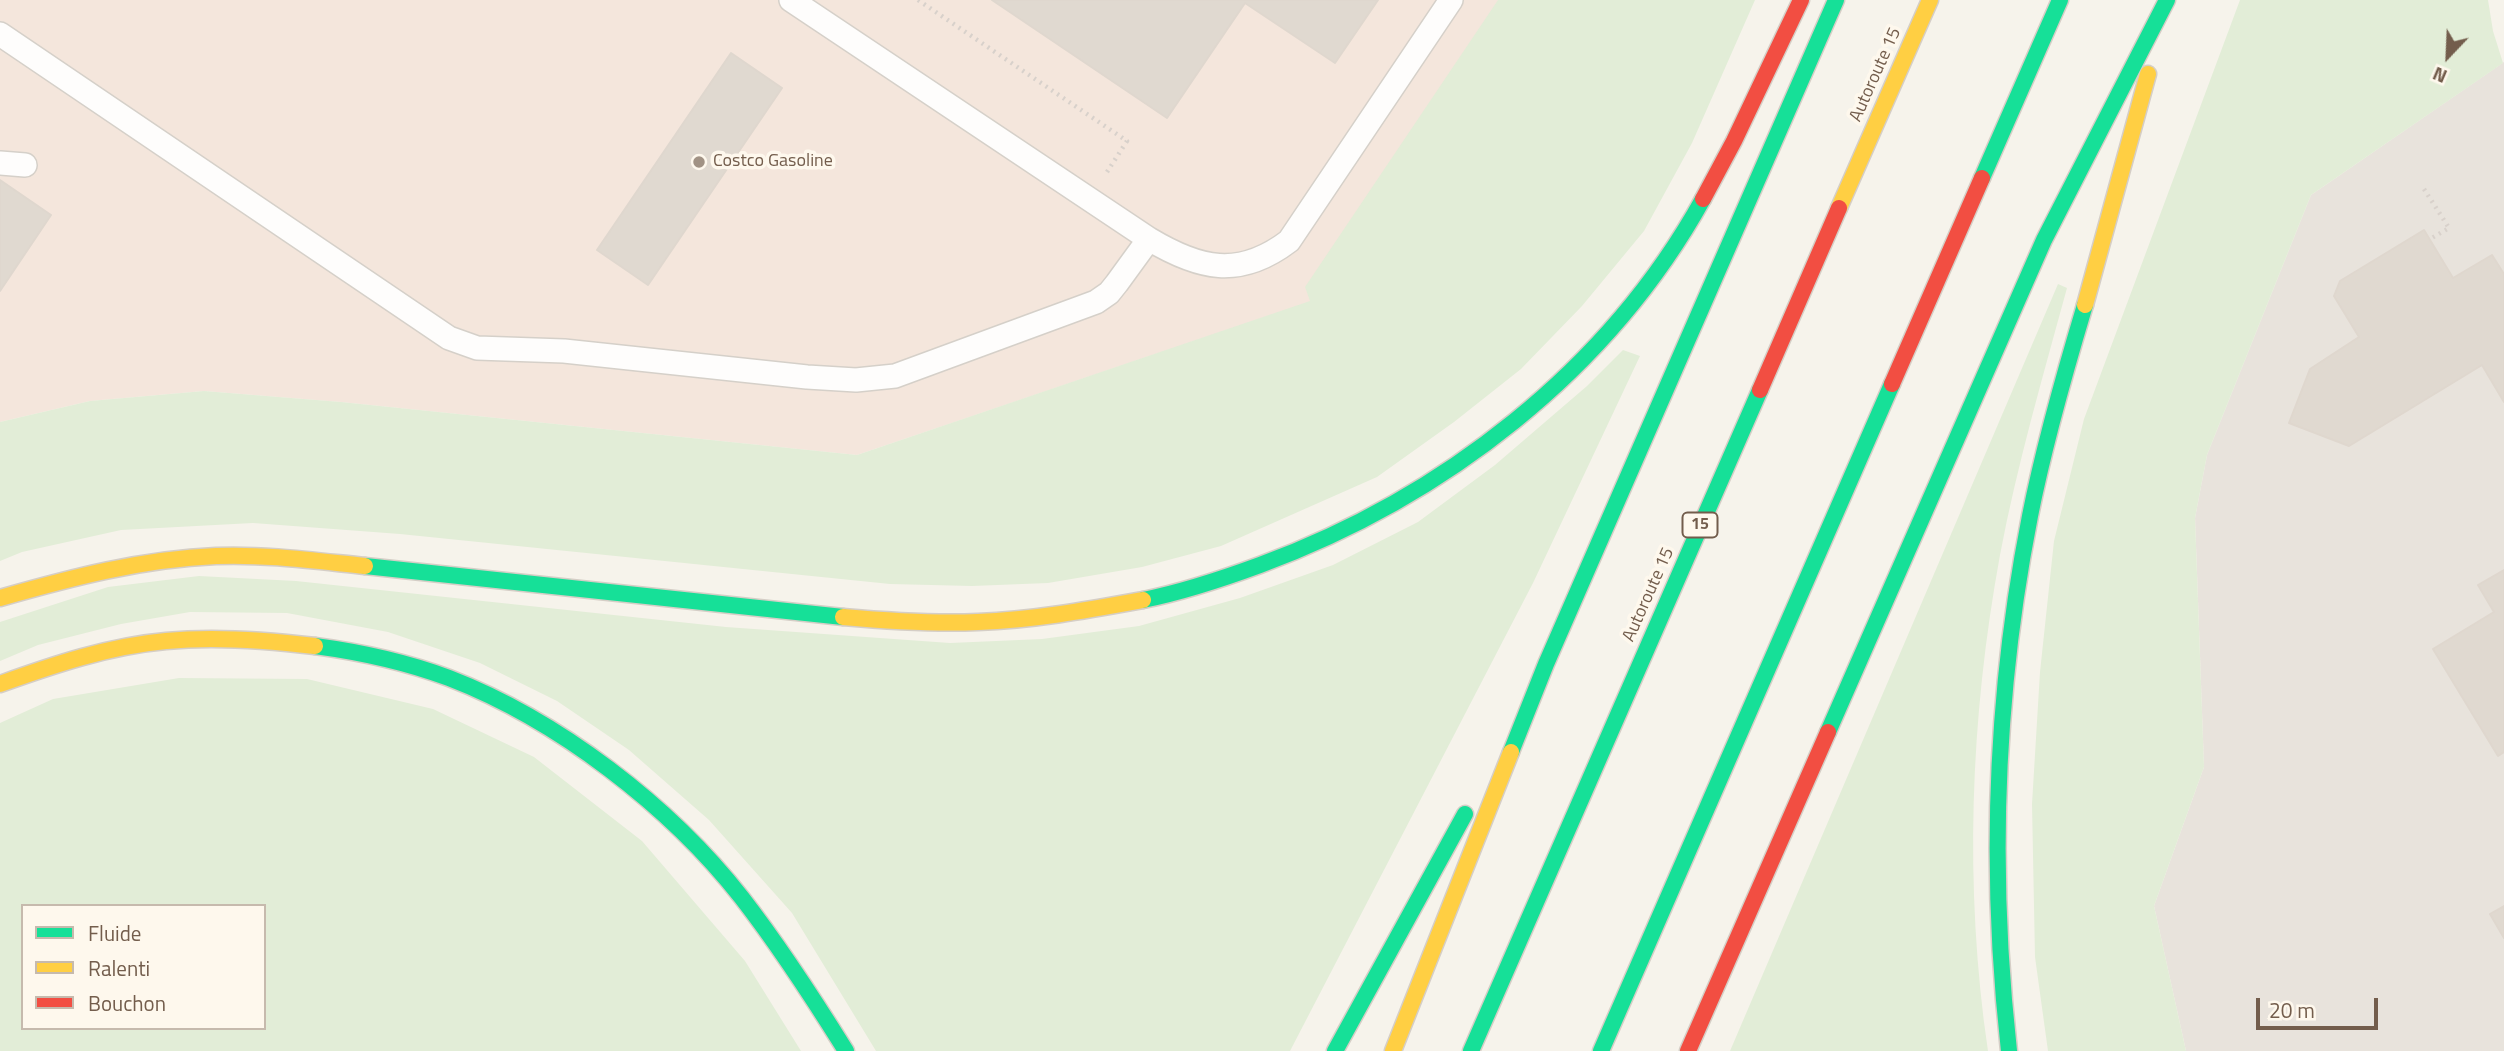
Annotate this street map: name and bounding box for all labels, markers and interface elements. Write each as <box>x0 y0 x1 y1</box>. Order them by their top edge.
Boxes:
north arrow <box>2413 21 2483 91</box>
street label: Autoroute 15 <box>1846 25 1906 125</box>
text: N <box>2428 60 2451 92</box>
place label: Costco Gasoline <box>713 151 833 173</box>
marker: Costco Gasoline <box>691 154 707 170</box>
road number: 15 <box>1682 512 1718 538</box>
street label: Autoroute 15 <box>1619 545 1679 645</box>
legend <box>21 904 266 1030</box>
text: Fluide <box>88 917 141 949</box>
text: Ralenti <box>88 952 150 984</box>
scale bar <box>2259 984 2382 1028</box>
text: Bouchon <box>88 987 166 1019</box>
text: 20 m <box>2269 994 2315 1026</box>

